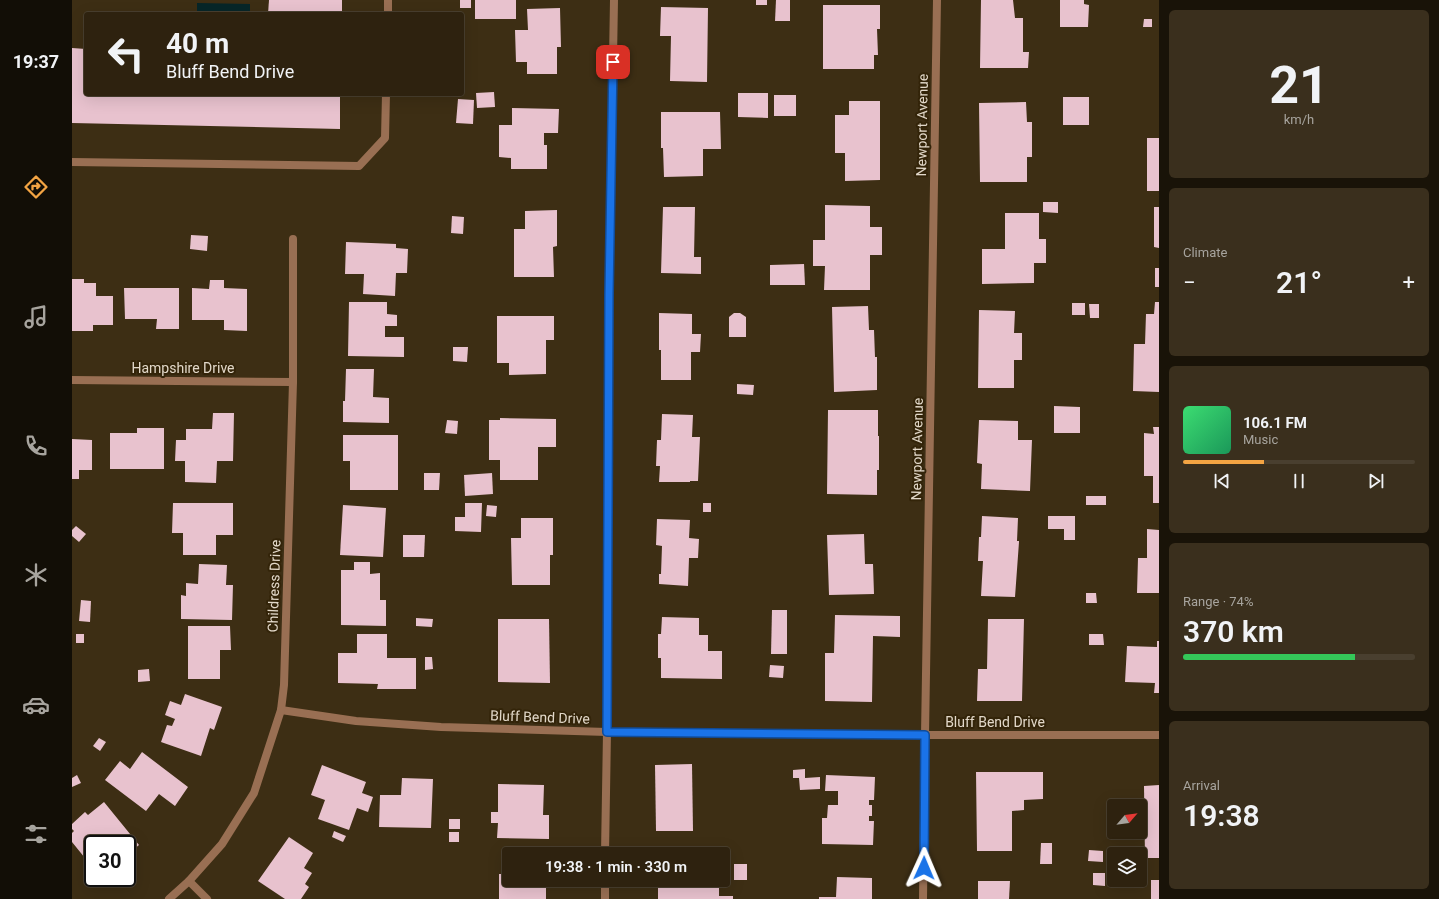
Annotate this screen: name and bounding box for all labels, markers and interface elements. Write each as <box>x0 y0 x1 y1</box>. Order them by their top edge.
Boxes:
text: 40 m <box>166 27 229 60</box>
icon: left <box>100 28 152 80</box>
pin <box>596 45 630 79</box>
text: 19:37 <box>13 51 59 72</box>
icon: arrive <box>602 51 624 73</box>
text: 21 <box>1269 55 1329 116</box>
text: Bluff Bend Drive <box>166 61 294 82</box>
street label: Newport Avenue <box>913 74 931 176</box>
text: km/h <box>1284 112 1314 127</box>
icon: directions <box>22 173 50 201</box>
text: Climate <box>1183 245 1227 260</box>
text: 21° <box>1276 265 1322 300</box>
text: − <box>1183 270 1196 295</box>
text: + <box>1403 270 1415 295</box>
icon: music <box>22 303 50 331</box>
street label: Hampshire Drive <box>131 360 235 376</box>
street label: Newport Avenue <box>908 398 926 500</box>
text: 106.1 FM <box>1243 414 1307 432</box>
icon: phone <box>22 432 50 460</box>
text: Music <box>1243 432 1278 447</box>
icon: previous <box>1211 470 1233 492</box>
icon: pause <box>1288 470 1310 492</box>
icon: next <box>1365 470 1387 492</box>
street label: Childress Drive <box>264 539 284 633</box>
icon: climate <box>22 561 50 589</box>
text: Range · 74% <box>1183 594 1253 609</box>
text: 370 km <box>1183 614 1284 649</box>
icon: car <box>22 691 50 719</box>
street label: Bluff Bend Drive <box>490 707 590 727</box>
street label: Bluff Bend Drive <box>945 714 1045 730</box>
text: Arrival <box>1183 778 1220 793</box>
text: 19:38 <box>1183 798 1260 833</box>
north arrow <box>1107 799 1147 839</box>
map controls <box>1107 799 1147 887</box>
icon: filters <box>22 820 50 848</box>
speed limit sign: 30 <box>84 835 136 887</box>
position arrow <box>903 847 945 889</box>
button: layers <box>1107 847 1147 887</box>
text: 19:38 · 1 min · 330 m <box>545 858 687 876</box>

